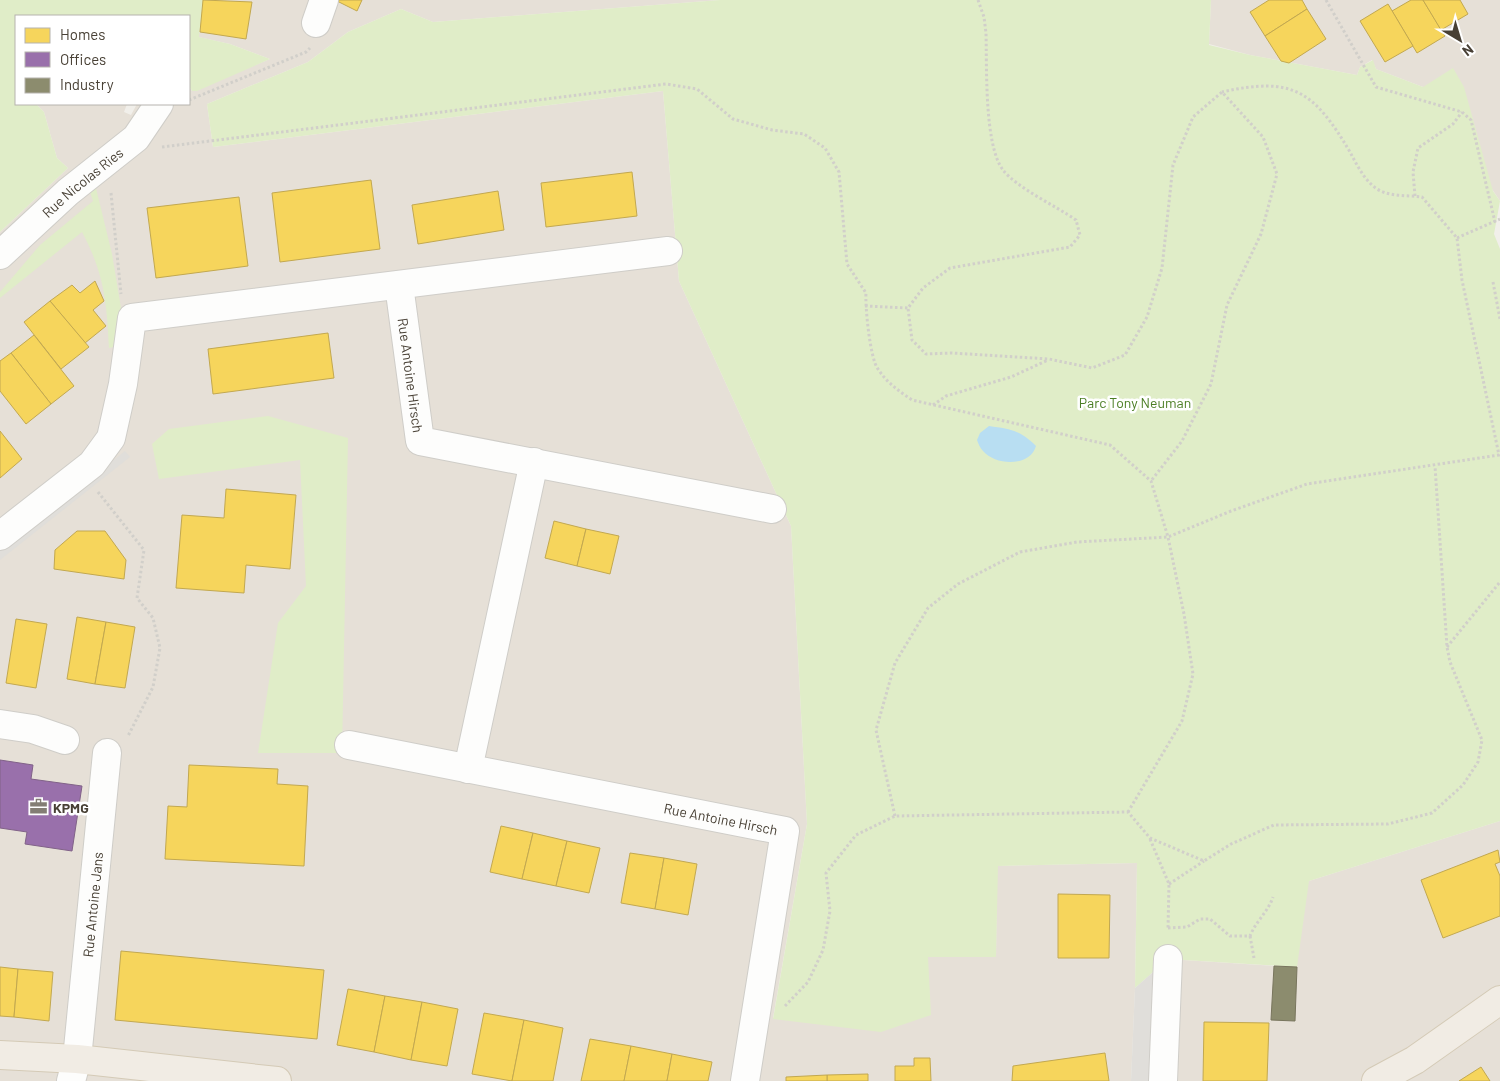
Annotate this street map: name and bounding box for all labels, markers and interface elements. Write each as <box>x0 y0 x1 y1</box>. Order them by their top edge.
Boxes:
legend <box>15 15 190 105</box>
north arrow <box>1435 15 1485 65</box>
text: Homes <box>60 25 105 43</box>
text: N <box>1459 41 1477 60</box>
text: Offices <box>60 50 106 68</box>
text: Industry <box>60 75 114 93</box>
street label: Rue Nicolas Ries <box>38 143 126 221</box>
street label: Rue Antoine Hirsch <box>395 317 427 434</box>
park label: Parc Tony Neuman <box>1079 394 1191 411</box>
office icon: KPMG <box>29 797 49 817</box>
place label: KPMG <box>53 799 89 816</box>
street label: Rue Antoine Hirsch <box>662 799 779 838</box>
street label: Rue Antoine Jans <box>79 851 106 958</box>

